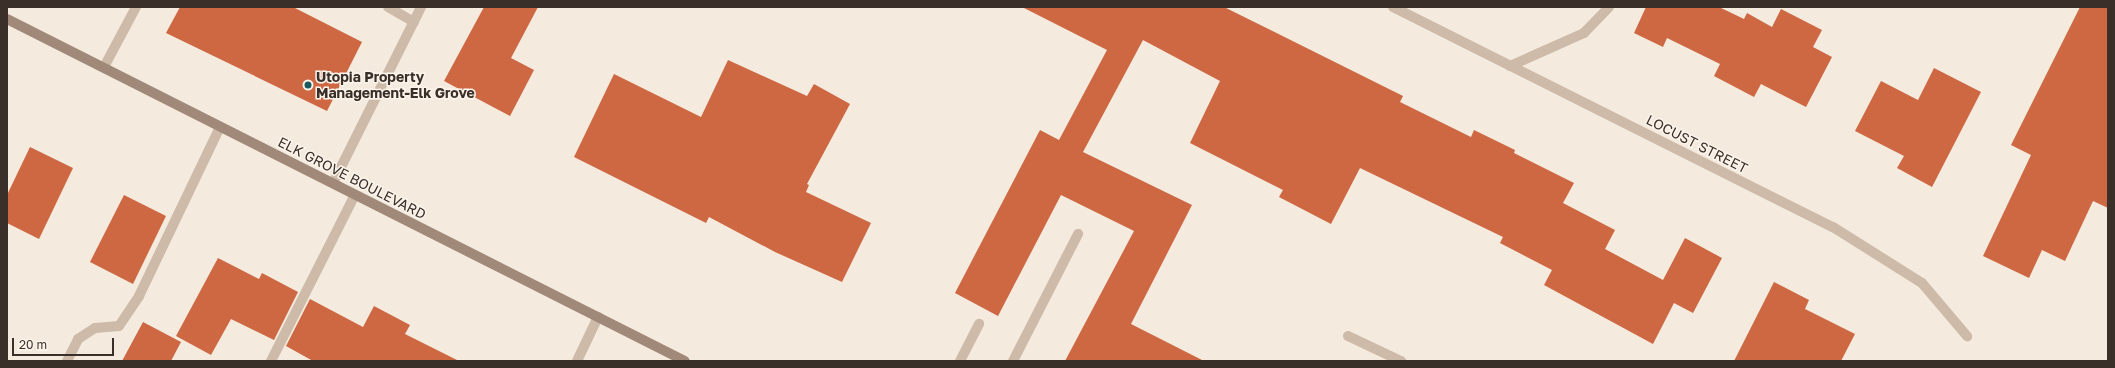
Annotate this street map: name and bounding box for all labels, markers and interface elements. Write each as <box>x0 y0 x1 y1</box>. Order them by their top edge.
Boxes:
place label: Utopia Property Management-Elk Grove <box>316 69 475 102</box>
marker: Utopia Property Management-Elk Grove <box>303 80 313 90</box>
street label: LOCUST STREET <box>1644 111 1750 177</box>
street label: ELK GROVE BOULEVARD <box>275 133 429 223</box>
scale bar <box>14 330 116 356</box>
text: 20 m <box>19 337 47 352</box>

